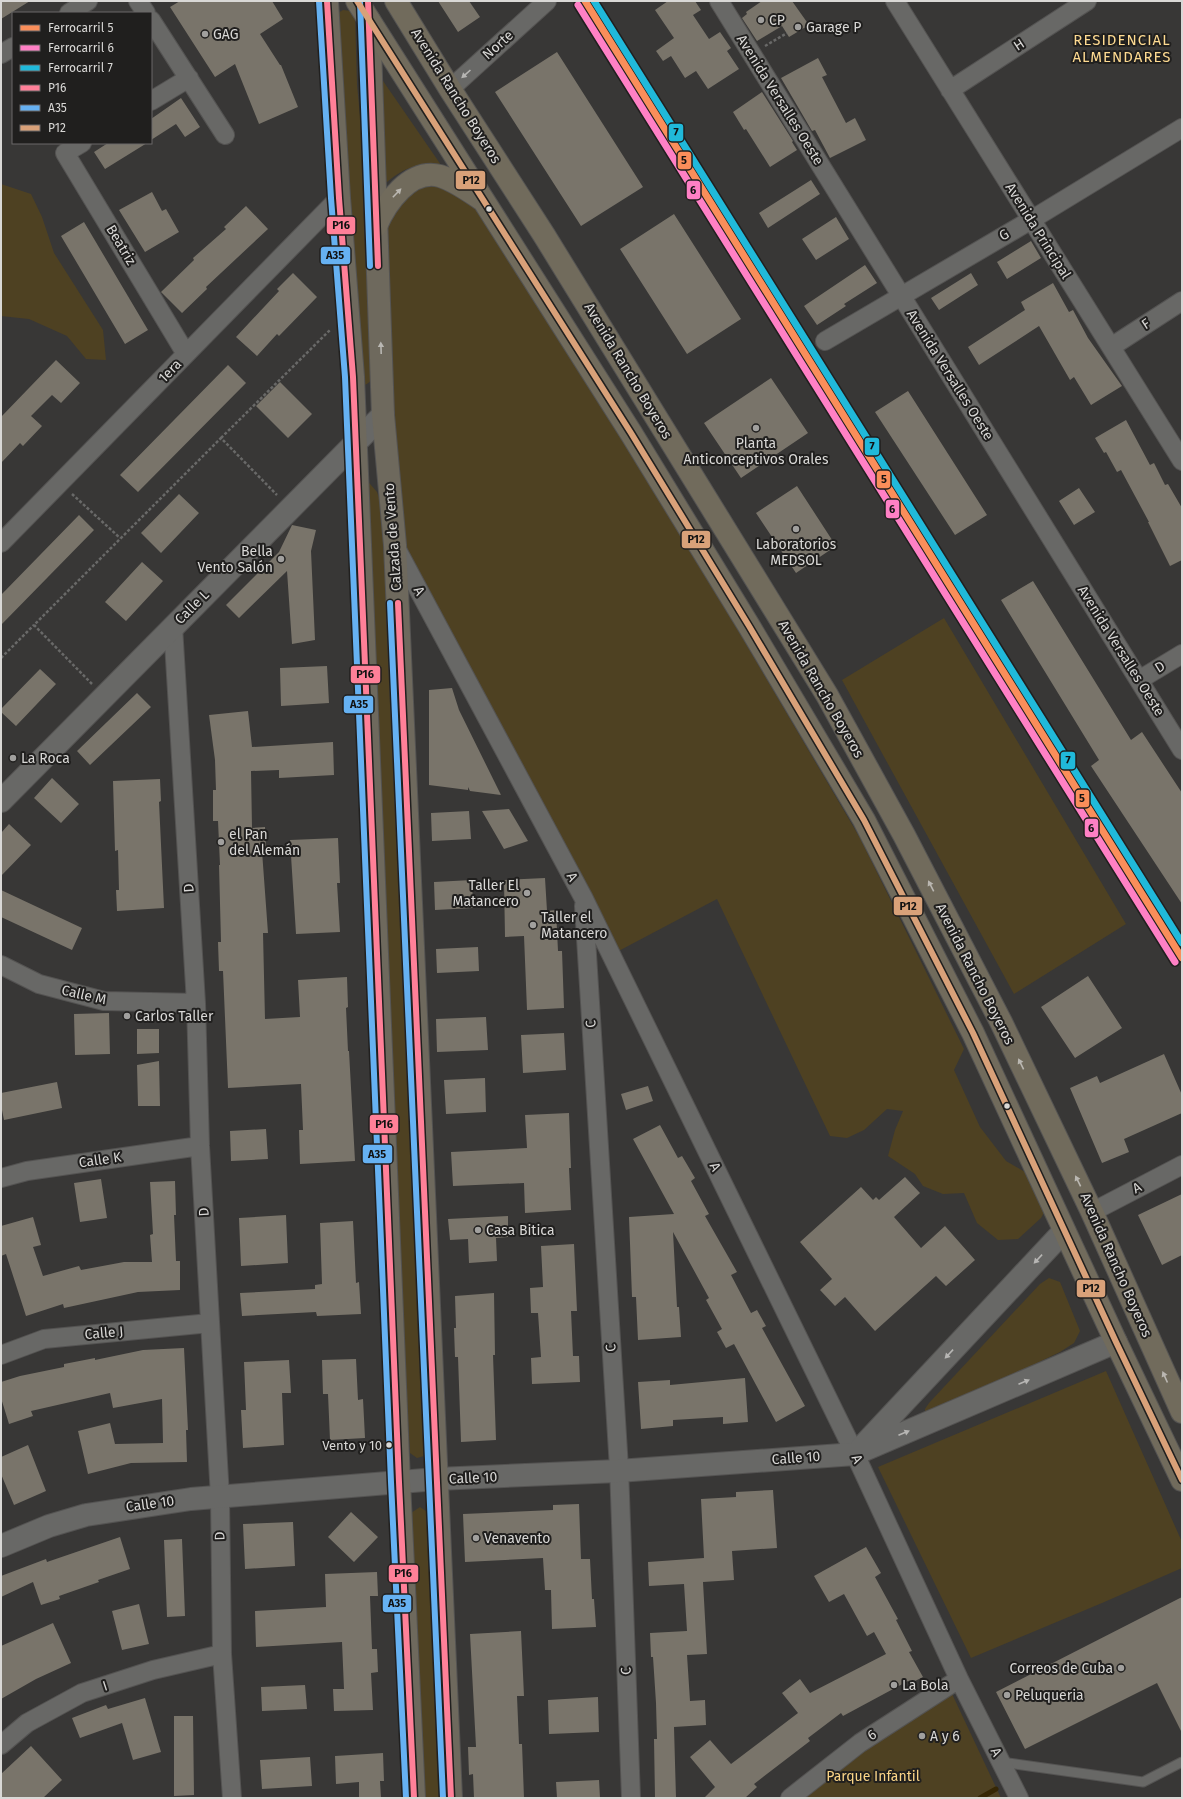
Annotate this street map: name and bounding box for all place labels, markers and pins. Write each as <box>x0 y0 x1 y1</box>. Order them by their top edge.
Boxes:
place label: CP <box>769 12 785 29</box>
marker: CP <box>756 15 766 25</box>
place label: Garage P <box>806 19 861 36</box>
marker: Garage P <box>793 22 803 32</box>
place label: GAG <box>213 26 239 43</box>
marker: GAG <box>200 29 210 39</box>
unlabelled marker <box>484 204 494 214</box>
marker: Planta Anticonceptivos Orales <box>751 423 761 433</box>
place label: Planta Anticonceptivos Orales <box>684 435 829 468</box>
marker: Laboratorios MEDSOL <box>791 524 801 534</box>
place label: Laboratorios MEDSOL <box>756 536 837 569</box>
place label: Bella Vento Salón <box>197 543 273 576</box>
marker: Bella Vento Salón <box>276 554 286 564</box>
place label: La Roca <box>21 750 70 767</box>
marker: La Roca <box>8 753 18 763</box>
place label: el Pan del Alemán <box>229 826 300 859</box>
marker: el Pan del Alemán <box>216 837 226 847</box>
place label: Taller El Matancero <box>453 877 519 910</box>
marker: Taller El Matancero <box>522 888 532 898</box>
place label: Taller el Matancero <box>541 909 608 942</box>
marker: Taller el Matancero <box>528 920 538 930</box>
place label: Carlos Taller <box>135 1008 214 1025</box>
marker: Carlos Taller <box>122 1011 132 1021</box>
unlabelled marker <box>1002 1101 1012 1111</box>
place label: Casa Bitica <box>486 1222 555 1239</box>
marker: Casa Bitica <box>473 1225 483 1235</box>
place label: Vento y 10 <box>322 1438 382 1453</box>
marker: Vento y 10 <box>384 1440 394 1450</box>
place label: Venavento <box>484 1530 550 1547</box>
marker: Venavento <box>471 1533 481 1543</box>
place label: Correos de Cuba <box>1010 1660 1113 1677</box>
marker: Correos de Cuba <box>1116 1663 1126 1673</box>
place label: La Bola <box>902 1677 949 1694</box>
marker: La Bola <box>889 1680 899 1690</box>
place label: Peluqueria <box>1015 1687 1084 1704</box>
marker: Peluqueria <box>1002 1690 1012 1700</box>
place label: A y 6 <box>930 1728 960 1745</box>
marker: A y 6 <box>917 1731 927 1741</box>

